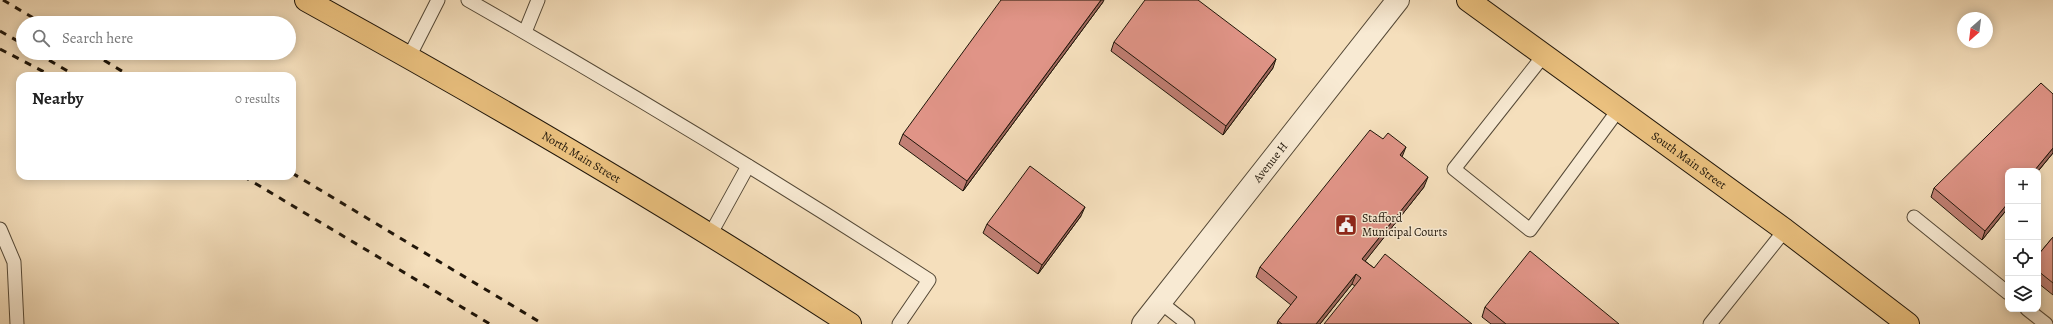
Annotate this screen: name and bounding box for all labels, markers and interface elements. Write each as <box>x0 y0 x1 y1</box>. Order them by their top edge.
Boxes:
north arrow <box>1957 12 1993 48</box>
search box <box>16 16 296 60</box>
icon: search <box>30 27 52 49</box>
text: Search here <box>62 28 133 48</box>
text: Nearby <box>32 87 83 110</box>
text: 0 results <box>235 90 280 107</box>
street label: North Main Street <box>539 127 624 187</box>
street label: South Main Street <box>1648 128 1730 193</box>
street label: Avenue H <box>1249 139 1291 186</box>
map controls <box>2005 168 2041 312</box>
button: + <box>2005 168 2041 204</box>
button: − <box>2005 204 2041 240</box>
place label: Stafford Municipal Courts <box>1362 210 1447 240</box>
public building icon: Stafford Municipal Courts <box>1333 212 1359 238</box>
button: locate <box>2005 240 2041 276</box>
button: layers <box>2005 276 2041 312</box>

